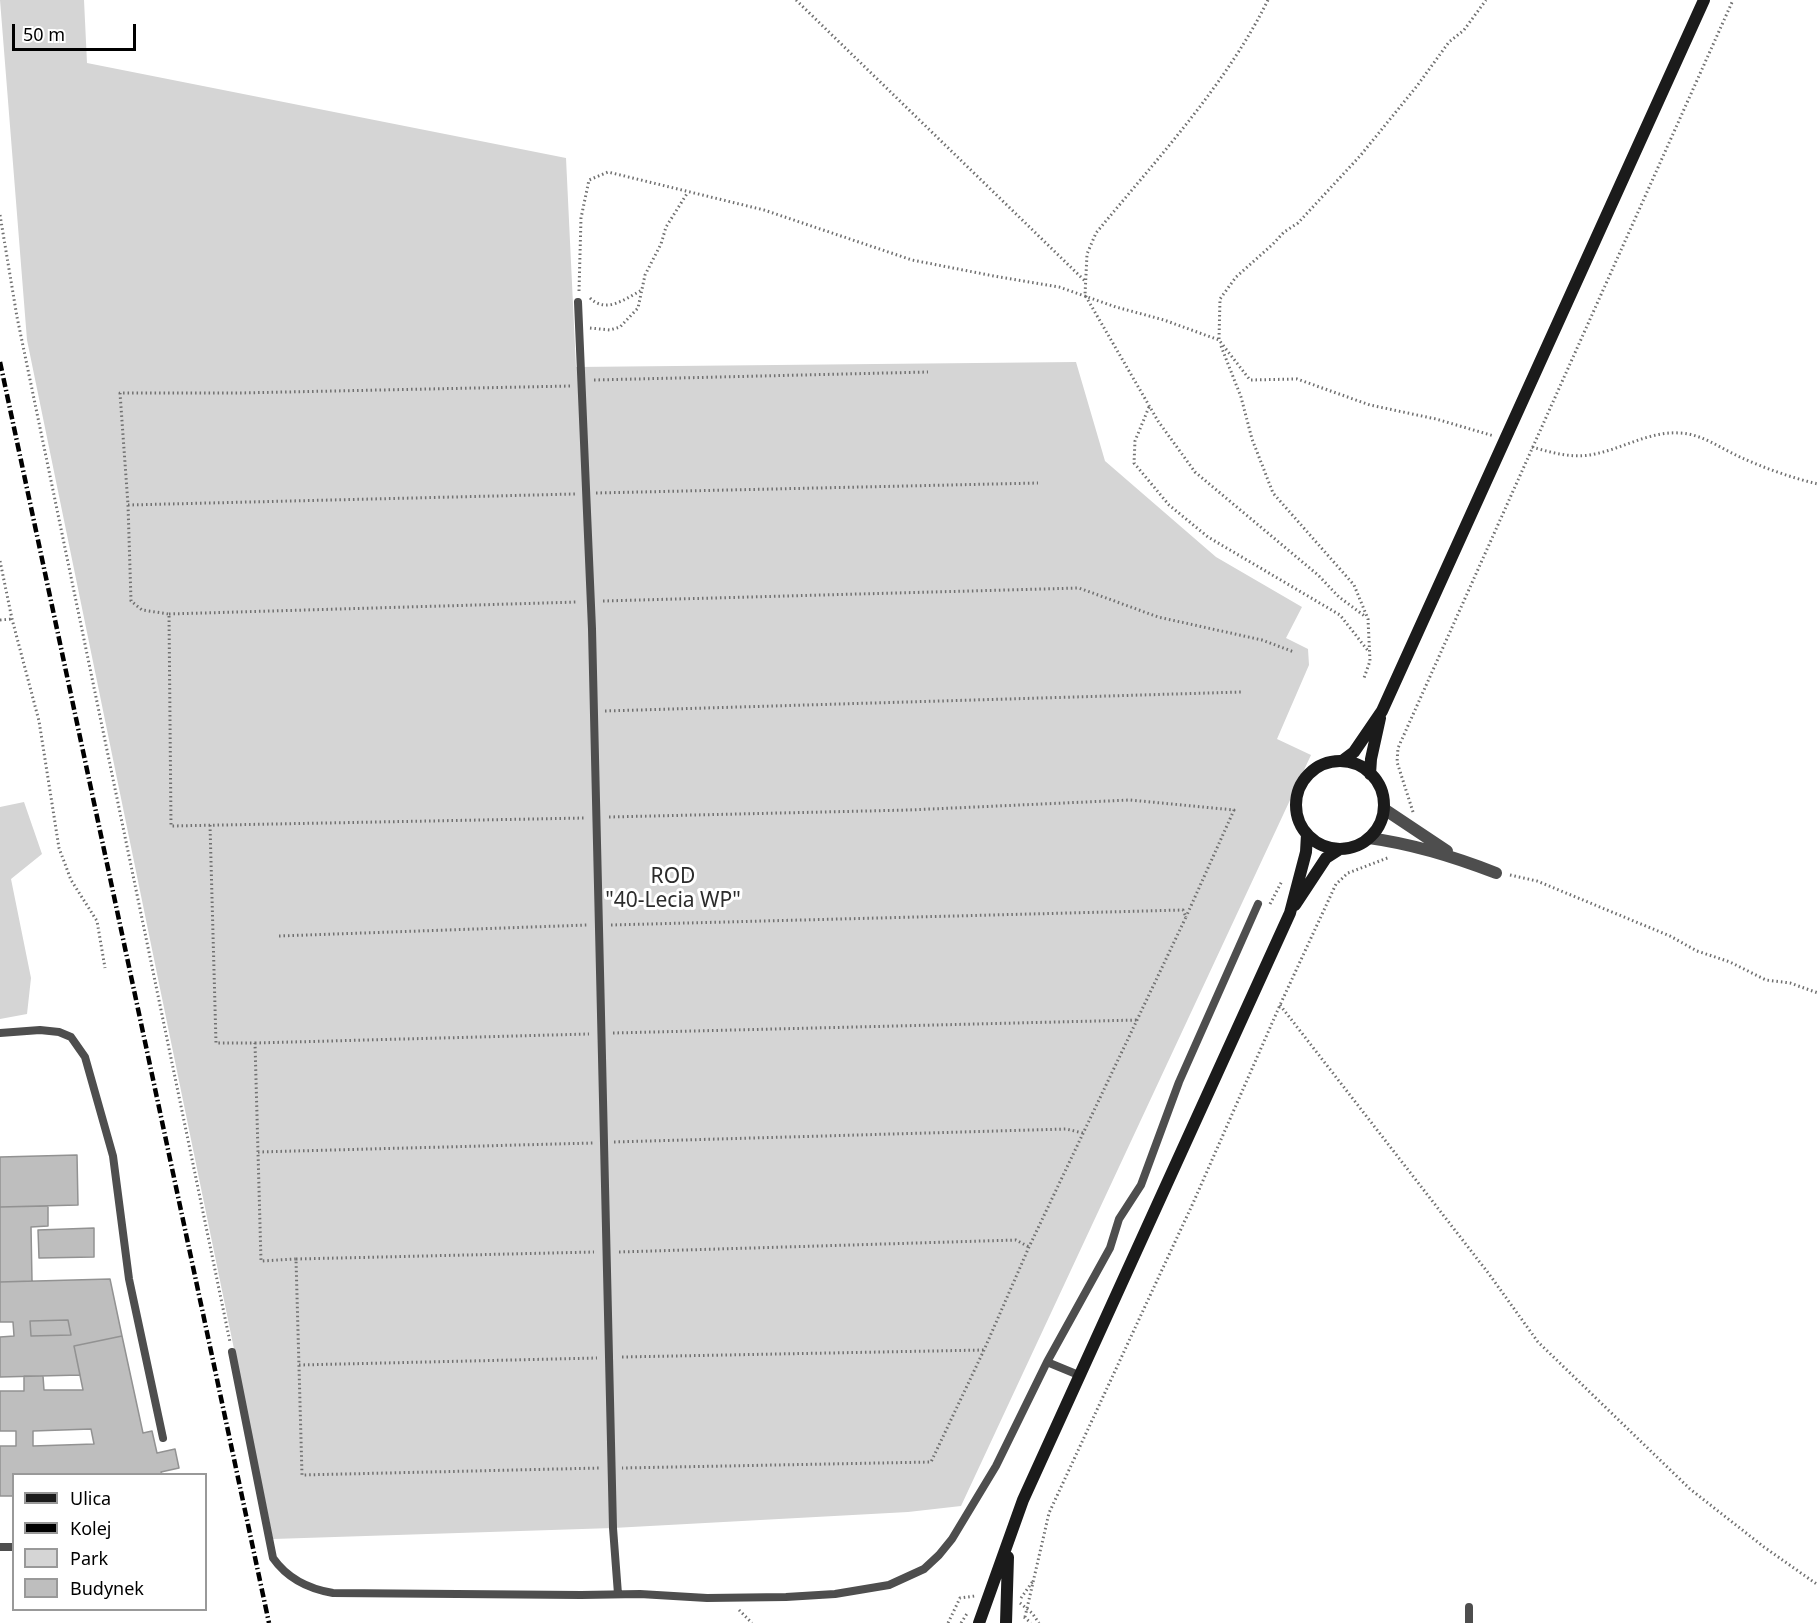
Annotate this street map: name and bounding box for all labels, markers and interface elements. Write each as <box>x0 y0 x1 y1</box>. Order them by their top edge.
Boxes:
scale bar <box>15 12 140 50</box>
text: 50 m <box>23 22 65 46</box>
park label: ROD "40-Lecia WP" <box>605 864 741 914</box>
legend <box>12 1473 207 1611</box>
text: Ulica <box>70 1486 111 1510</box>
text: Kolej <box>70 1516 111 1540</box>
text: Park <box>70 1546 108 1570</box>
text: Budynek <box>70 1576 144 1600</box>

